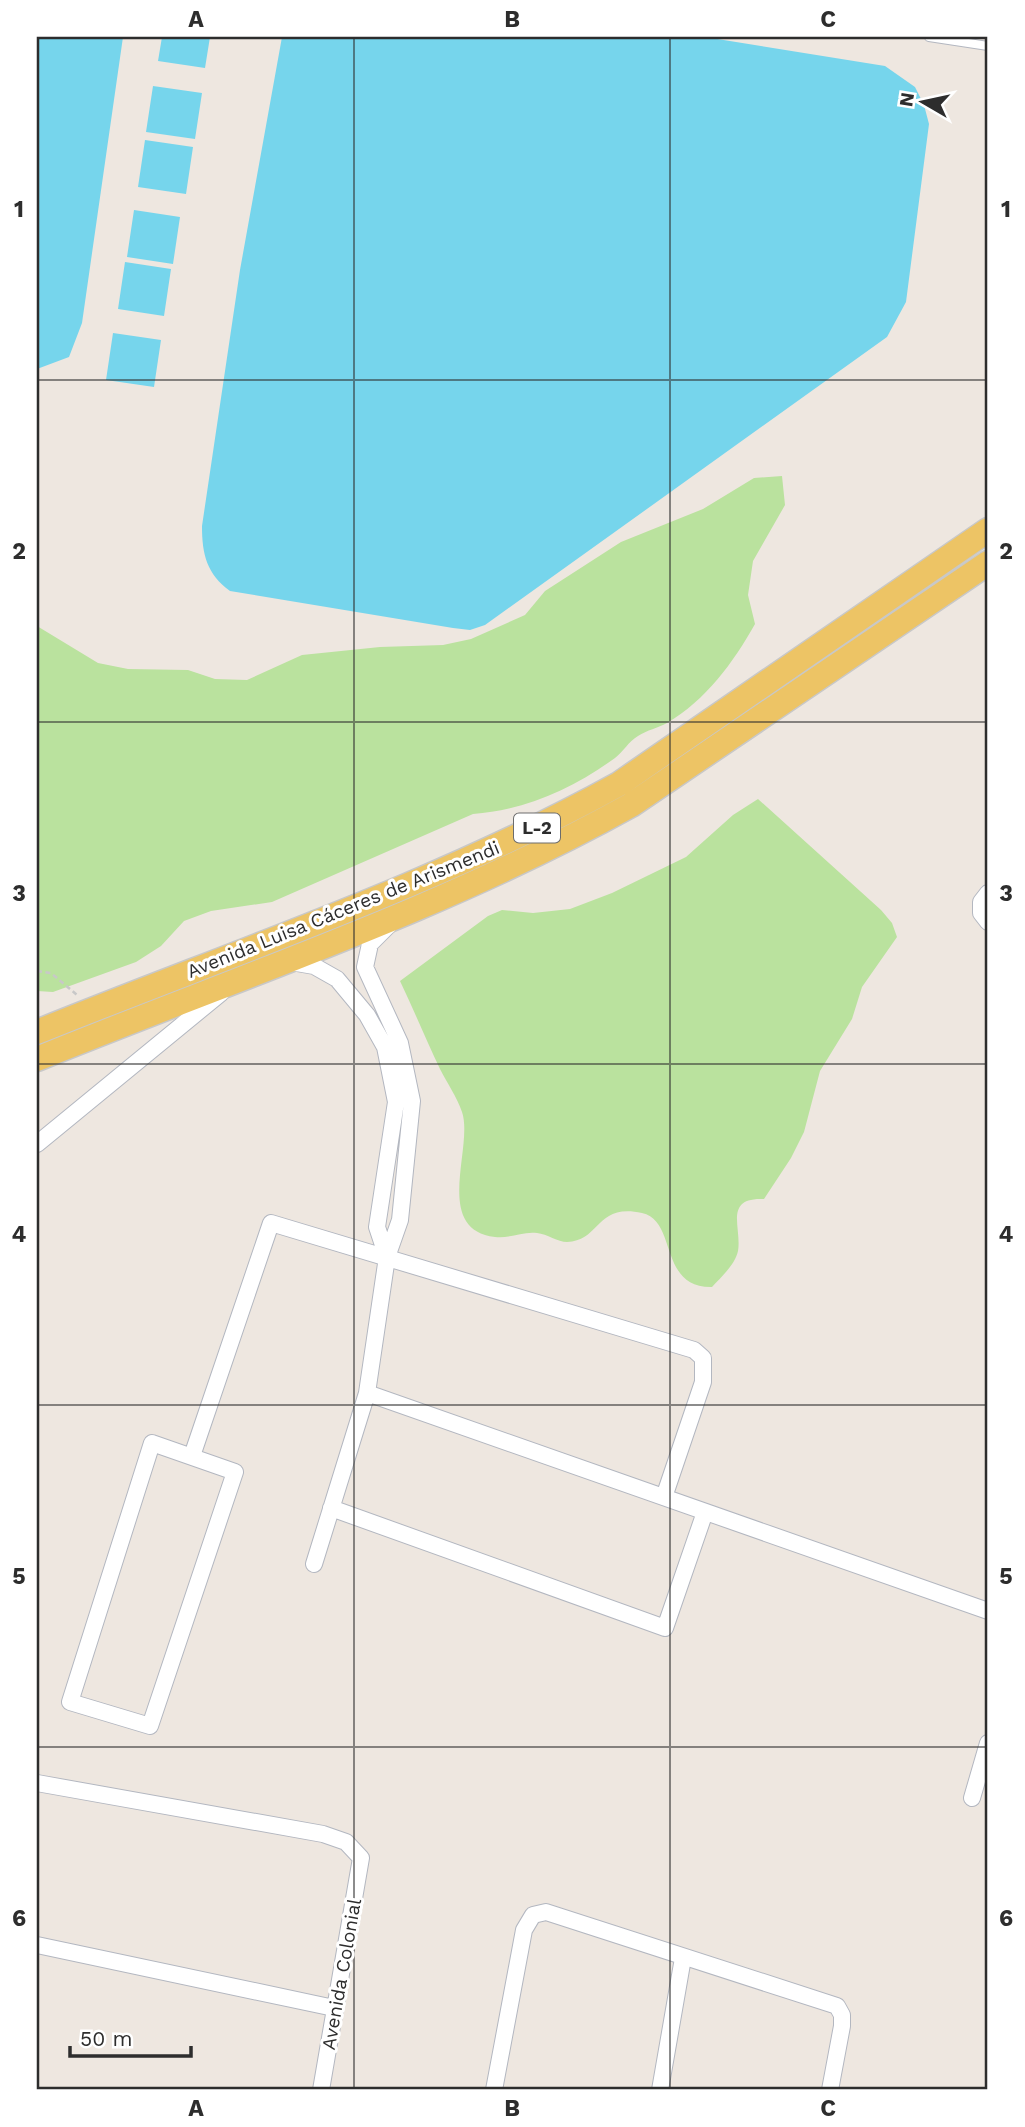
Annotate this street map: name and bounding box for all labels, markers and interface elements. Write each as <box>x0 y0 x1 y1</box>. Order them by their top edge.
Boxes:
text: A <box>188 6 204 33</box>
text: B <box>504 6 520 33</box>
text: C <box>820 6 836 33</box>
north arrow <box>888 66 958 136</box>
text: N <box>894 91 919 108</box>
text: 1 <box>14 196 24 223</box>
text: 1 <box>1001 196 1011 223</box>
text: 2 <box>12 538 26 565</box>
text: 2 <box>999 538 1013 565</box>
road number: L-2 <box>514 814 560 842</box>
street label: Avenida Luisa Cáceres de Arismendi <box>184 836 503 983</box>
text: 3 <box>12 880 26 907</box>
text: 3 <box>999 880 1013 907</box>
text: 4 <box>12 1221 27 1248</box>
text: 4 <box>999 1221 1014 1248</box>
text: 5 <box>12 1563 26 1590</box>
text: 5 <box>999 1563 1013 1590</box>
street label: Avenida Colonial <box>317 1896 366 2052</box>
text: 6 <box>12 1905 26 1932</box>
text: 6 <box>999 1905 1013 1932</box>
scale bar <box>70 2015 191 2059</box>
text: 50 m <box>80 2026 132 2051</box>
text: A <box>188 2095 204 2122</box>
text: B <box>504 2095 520 2122</box>
text: C <box>820 2095 836 2122</box>

